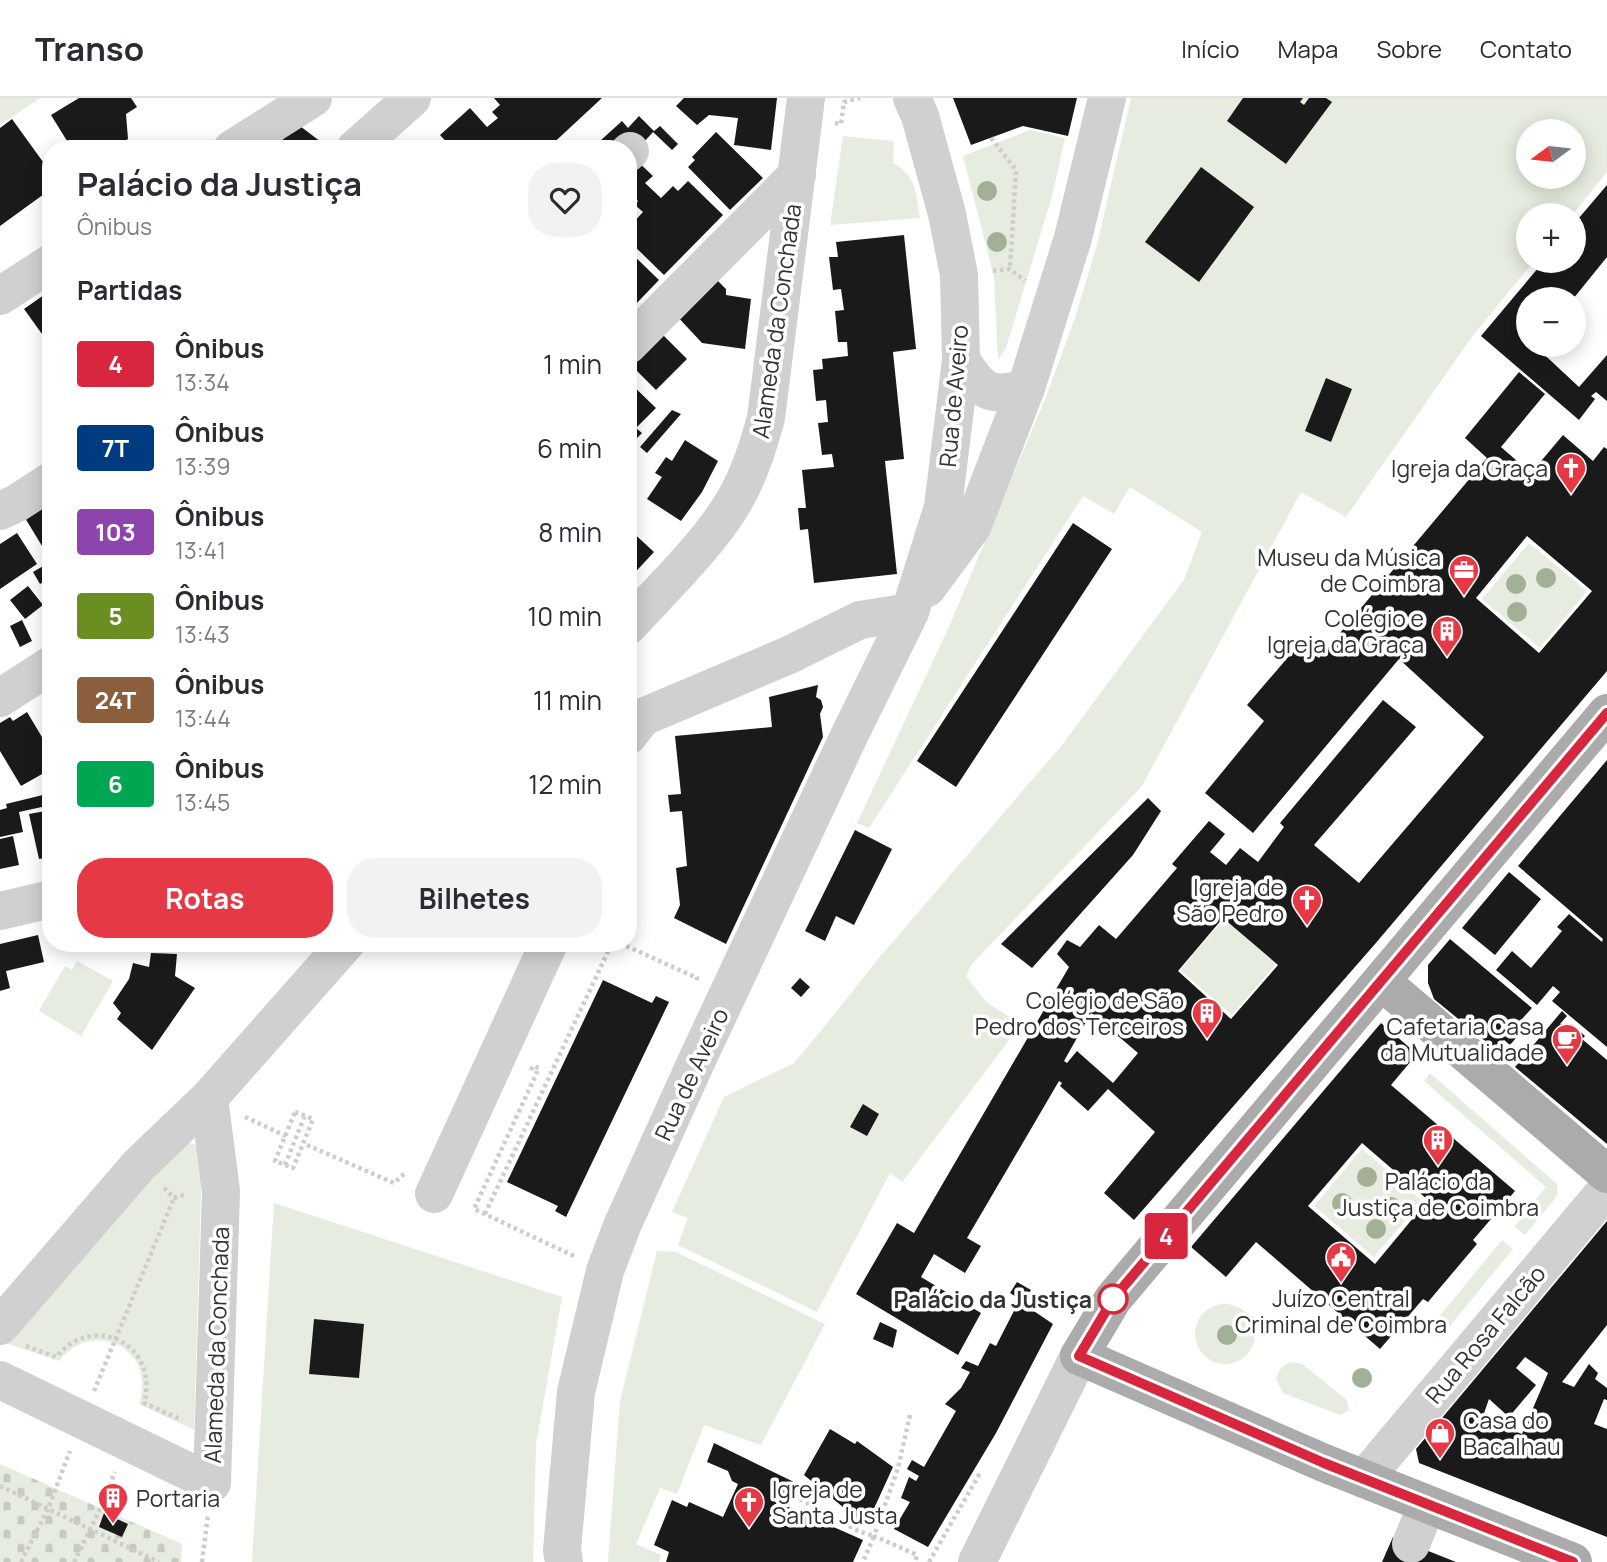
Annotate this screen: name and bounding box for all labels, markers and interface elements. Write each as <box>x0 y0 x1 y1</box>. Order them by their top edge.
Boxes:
text: Transo <box>35 26 144 71</box>
text: Início <box>1181 32 1239 65</box>
text: Mapa <box>1277 32 1338 65</box>
text: Sobre <box>1376 32 1442 65</box>
text: Contato <box>1480 32 1572 65</box>
north arrow <box>1516 119 1586 189</box>
map controls <box>1516 119 1586 357</box>
text: Palácio da Justiça <box>77 161 362 206</box>
button: heart <box>528 163 602 237</box>
street label: Alameda da Conchada <box>744 202 808 440</box>
button: + <box>1516 203 1586 273</box>
text: Ônibus <box>77 210 152 242</box>
text: Partidas <box>77 272 182 308</box>
button: − <box>1516 287 1586 357</box>
street label: Rua de Aveiro <box>931 324 975 468</box>
text: Ônibus <box>175 330 264 366</box>
text: 1 min <box>543 346 602 382</box>
text: 4 <box>108 347 123 380</box>
text: 13:34 <box>175 366 230 398</box>
text: Ônibus <box>175 414 264 450</box>
text: 6 min <box>537 430 602 466</box>
text: 7T <box>102 431 129 464</box>
text: 13:39 <box>175 450 231 482</box>
church icon: Igreja da Graça <box>1554 451 1588 495</box>
place label: Igreja da Graça <box>1391 452 1548 484</box>
text: Ônibus <box>175 498 264 534</box>
text: 8 min <box>538 514 602 550</box>
text: 103 <box>95 515 136 548</box>
text: 13:41 <box>175 534 226 566</box>
place label: Museu da Música de Coimbra <box>1257 541 1441 599</box>
office icon: Museu da Música de Coimbra <box>1447 553 1481 597</box>
text: Ônibus <box>175 582 264 618</box>
text: 10 min <box>527 598 602 634</box>
text: 5 <box>108 599 123 632</box>
place label: Colégio e Igreja da Graça <box>1267 602 1424 660</box>
building icon: Colégio e Igreja da Graça <box>1430 614 1464 658</box>
text: 13:43 <box>175 618 230 650</box>
text: Ônibus <box>175 666 264 702</box>
text: 11 min <box>533 682 602 718</box>
text: 24T <box>95 683 136 716</box>
text: 13:44 <box>175 702 231 734</box>
text: Ônibus <box>175 750 264 786</box>
text: 12 min <box>528 766 602 802</box>
text: 6 <box>108 767 123 800</box>
text: 13:45 <box>175 786 230 818</box>
button: Rotas <box>77 858 333 938</box>
button: Bilhetes <box>347 858 602 938</box>
place label: Igreja de São Pedro <box>1176 871 1284 929</box>
church icon: Igreja de São Pedro <box>1290 883 1324 927</box>
place label: Colégio de São Pedro dos Terceiros <box>975 984 1184 1042</box>
building icon: Colégio de São Pedro dos Terceiros <box>1190 996 1224 1040</box>
street label: Rua de Aveiro <box>646 1003 736 1145</box>
place label: Cafetaria Casa da Mutualidade <box>1380 1010 1544 1068</box>
cafe icon: Cafetaria Casa da Mutualidade <box>1550 1022 1584 1066</box>
building icon: Palácio da Justiça de Coimbra <box>1421 1123 1455 1167</box>
place label: Palácio da Justiça de Coimbra <box>1337 1165 1539 1223</box>
line badge: 4 <box>1143 1213 1189 1259</box>
text: 4 <box>1159 1219 1173 1252</box>
street label: Alameda da Conchada <box>196 1226 236 1464</box>
public building icon: Juízo Central Criminal de Coimbra <box>1324 1240 1358 1284</box>
street label: Rua Rosa Falcão <box>1418 1258 1552 1410</box>
place label: Juízo Central Criminal de Coimbra <box>1235 1282 1447 1340</box>
place label: Palácio da Justiça <box>893 1283 1092 1315</box>
marker: Palácio da Justiça <box>1098 1284 1128 1314</box>
place label: Casa do Bacalhau <box>1463 1404 1561 1462</box>
shop icon: Casa do Bacalhau <box>1423 1416 1457 1460</box>
place label: Igreja de Santa Justa <box>772 1473 898 1531</box>
building icon: Portaria <box>96 1481 130 1525</box>
place label: Portaria <box>136 1482 220 1514</box>
church icon: Igreja de Santa Justa <box>732 1485 766 1529</box>

